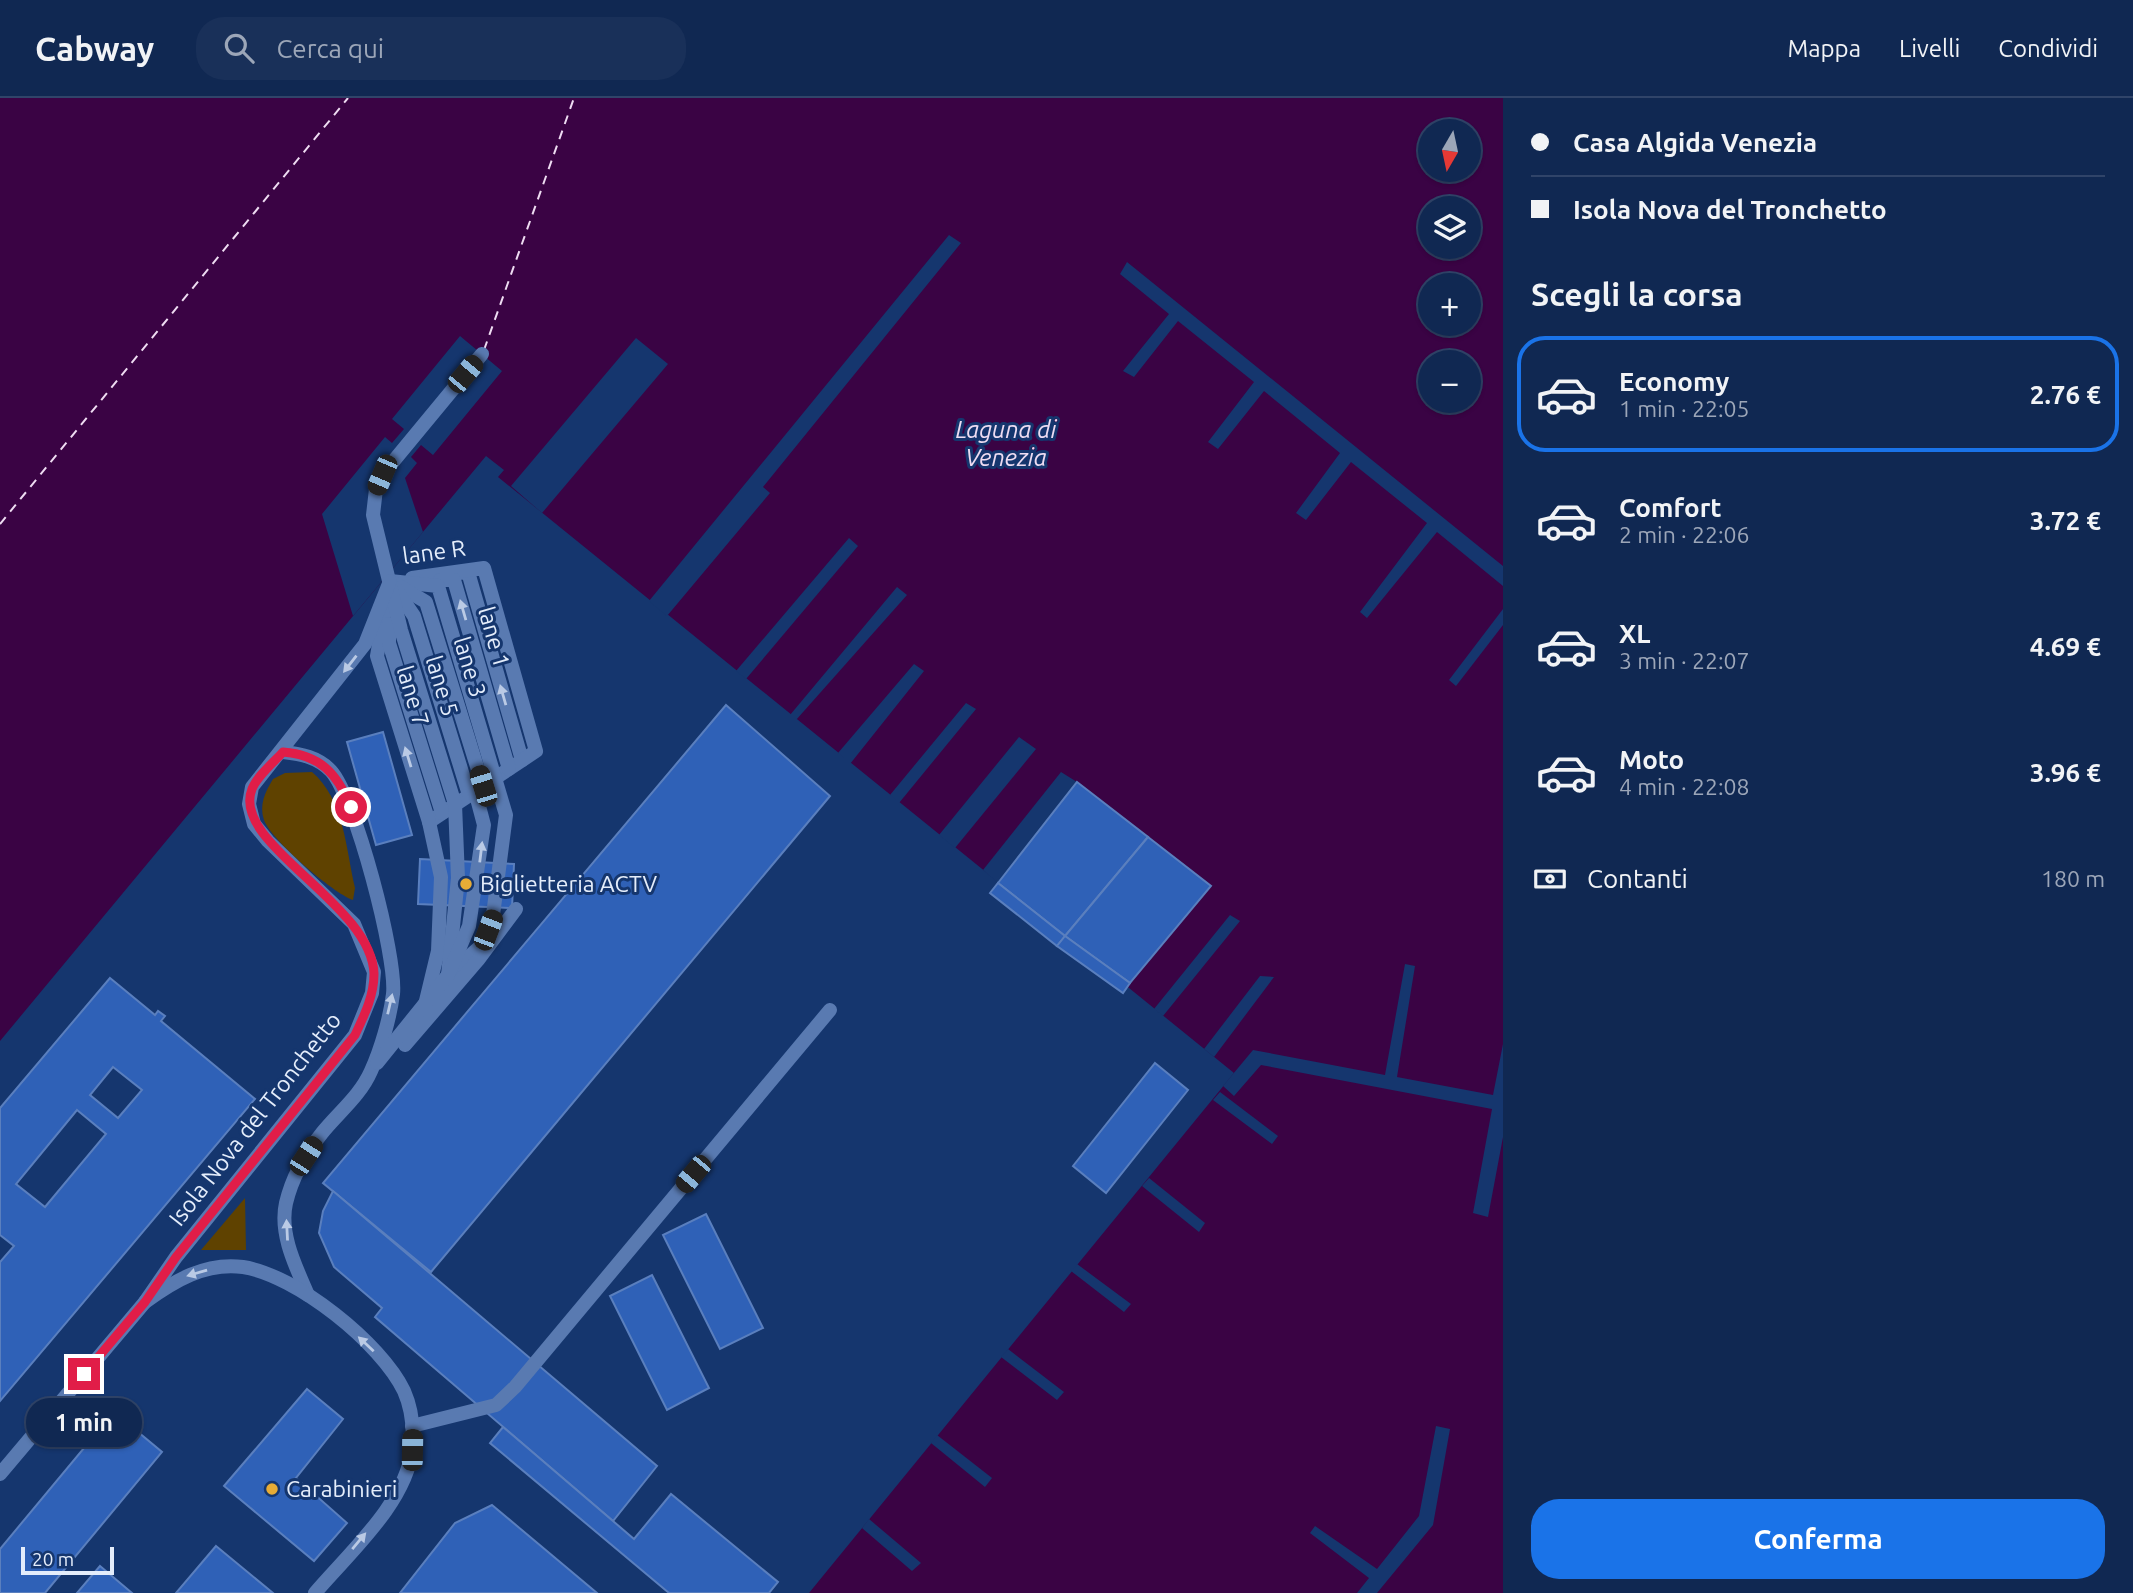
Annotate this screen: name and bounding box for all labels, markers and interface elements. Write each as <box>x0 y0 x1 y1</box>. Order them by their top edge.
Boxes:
search box <box>196 17 686 80</box>
icon: search <box>220 29 258 67</box>
text: Cabway <box>35 30 154 67</box>
text: Cerca qui <box>276 34 384 63</box>
text: Mappa <box>1787 35 1861 62</box>
text: Livelli <box>1899 35 1960 62</box>
text: Condividi <box>1998 35 2098 62</box>
north arrow <box>1418 119 1480 182</box>
map controls <box>1418 119 1481 413</box>
text: Casa Algida Venezia <box>1573 128 1817 157</box>
text: Isola Nova del Tronchetto <box>1573 195 1887 224</box>
button: layers <box>1418 196 1481 259</box>
button: + <box>1418 273 1481 336</box>
text: Scegli la corsa <box>1531 276 1743 312</box>
button: − <box>1418 350 1481 413</box>
car <box>444 351 487 397</box>
icon: car <box>1535 363 1598 426</box>
text: Economy <box>1619 367 1729 396</box>
text: 2.76 € <box>2030 380 2101 409</box>
text: 1 min · 22:05 <box>1619 396 1750 421</box>
water label: Laguna di Venezia <box>955 416 1058 471</box>
car <box>365 452 400 498</box>
icon: car <box>1535 489 1598 552</box>
text: Comfort <box>1619 493 1722 522</box>
text: 3.72 € <box>2030 506 2101 535</box>
text: 2 min · 22:06 <box>1619 522 1750 547</box>
street label: lane R <box>401 535 467 568</box>
one-way arrow <box>457 599 467 620</box>
street label: lane 1 <box>474 604 515 670</box>
icon: car <box>1535 615 1598 678</box>
text: XL <box>1619 619 1650 648</box>
text: 4.69 € <box>2030 632 2101 661</box>
street label: lane 3 <box>449 634 491 700</box>
text: 3 min · 22:07 <box>1619 648 1750 673</box>
street label: lane 5 <box>421 653 463 719</box>
one-way arrow <box>342 654 357 672</box>
street label: lane 7 <box>392 663 434 729</box>
one-way arrow <box>498 684 508 705</box>
icon: car <box>1535 741 1598 804</box>
text: Moto <box>1619 745 1684 774</box>
one-way arrow <box>403 746 413 767</box>
text: 3.96 € <box>2030 758 2101 787</box>
car <box>467 763 500 809</box>
text: 4 min · 22:08 <box>1619 774 1750 799</box>
route start <box>335 791 367 823</box>
one-way arrow <box>475 841 486 863</box>
icon: cash <box>1531 860 1569 898</box>
text: Contanti <box>1587 864 1688 893</box>
text: 180 m <box>2041 866 2105 891</box>
place label: Biglietteria ACTV <box>480 871 657 896</box>
marker: Biglietteria ACTV <box>458 876 474 892</box>
car <box>471 907 506 953</box>
one-way arrow <box>385 993 396 1015</box>
street label: Isola Nova del Tronchetto <box>164 1007 346 1230</box>
car <box>286 1133 327 1179</box>
car <box>672 1151 715 1197</box>
one-way arrow <box>281 1219 292 1241</box>
one-way arrow <box>186 1268 208 1279</box>
one-way arrow <box>358 1337 375 1353</box>
route end <box>68 1358 100 1390</box>
callout: 1 min <box>26 1398 142 1448</box>
text: 1 min <box>55 1410 113 1435</box>
car <box>402 1429 423 1471</box>
place label: Carabinieri <box>286 1476 397 1501</box>
marker: Carabinieri <box>264 1481 280 1497</box>
button: Conferma <box>1531 1499 2105 1579</box>
one-way arrow <box>352 1532 367 1550</box>
scale bar <box>21 1544 114 1576</box>
text: 20 m <box>32 1548 74 1570</box>

